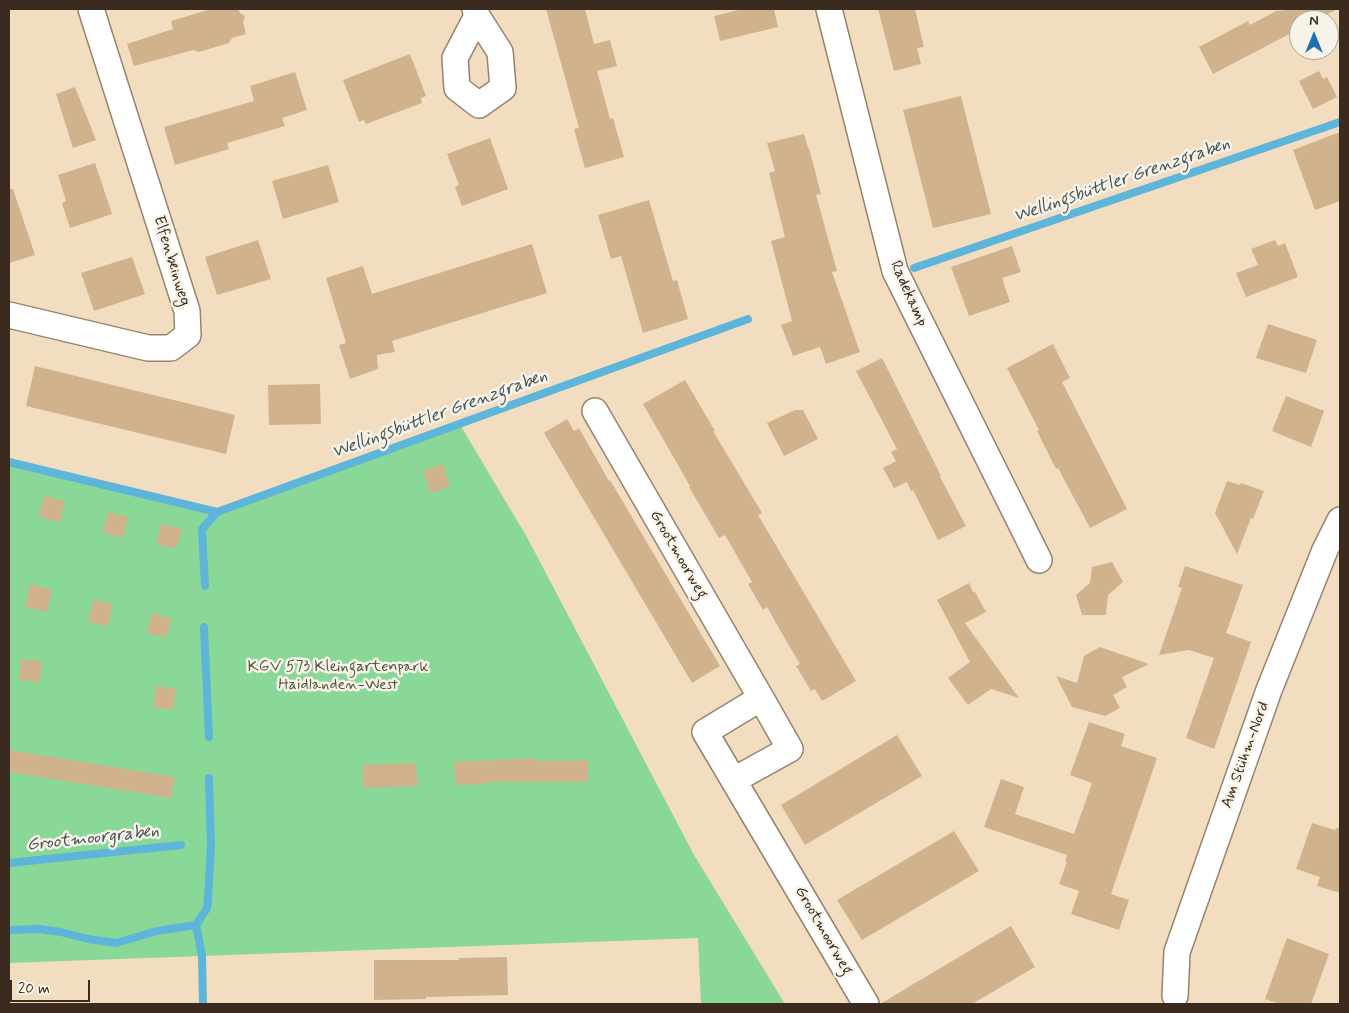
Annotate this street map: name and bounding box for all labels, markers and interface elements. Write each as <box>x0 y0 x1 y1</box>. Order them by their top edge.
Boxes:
north arrow <box>1289 10 1339 60</box>
text: N <box>1309 12 1319 30</box>
water label: Wellingsbüttler Grenzgraben <box>1011 134 1233 228</box>
street label: Elfenbeinweg <box>148 214 194 308</box>
street label: Radekamp <box>885 258 931 330</box>
water label: Wellingsbüttler Grenzgraben <box>329 366 551 464</box>
street label: Grootmoorweg <box>645 507 711 603</box>
park label: KGV 573 Kleingartenpark Haidlanden-West <box>247 658 429 696</box>
street label: Am Stühm-Nord <box>1218 699 1274 811</box>
water label: Grootmoorgraben <box>26 821 160 857</box>
street label: Grootmoorweg <box>790 883 856 979</box>
scale bar <box>12 970 92 1002</box>
text: 20 m <box>18 979 50 999</box>

